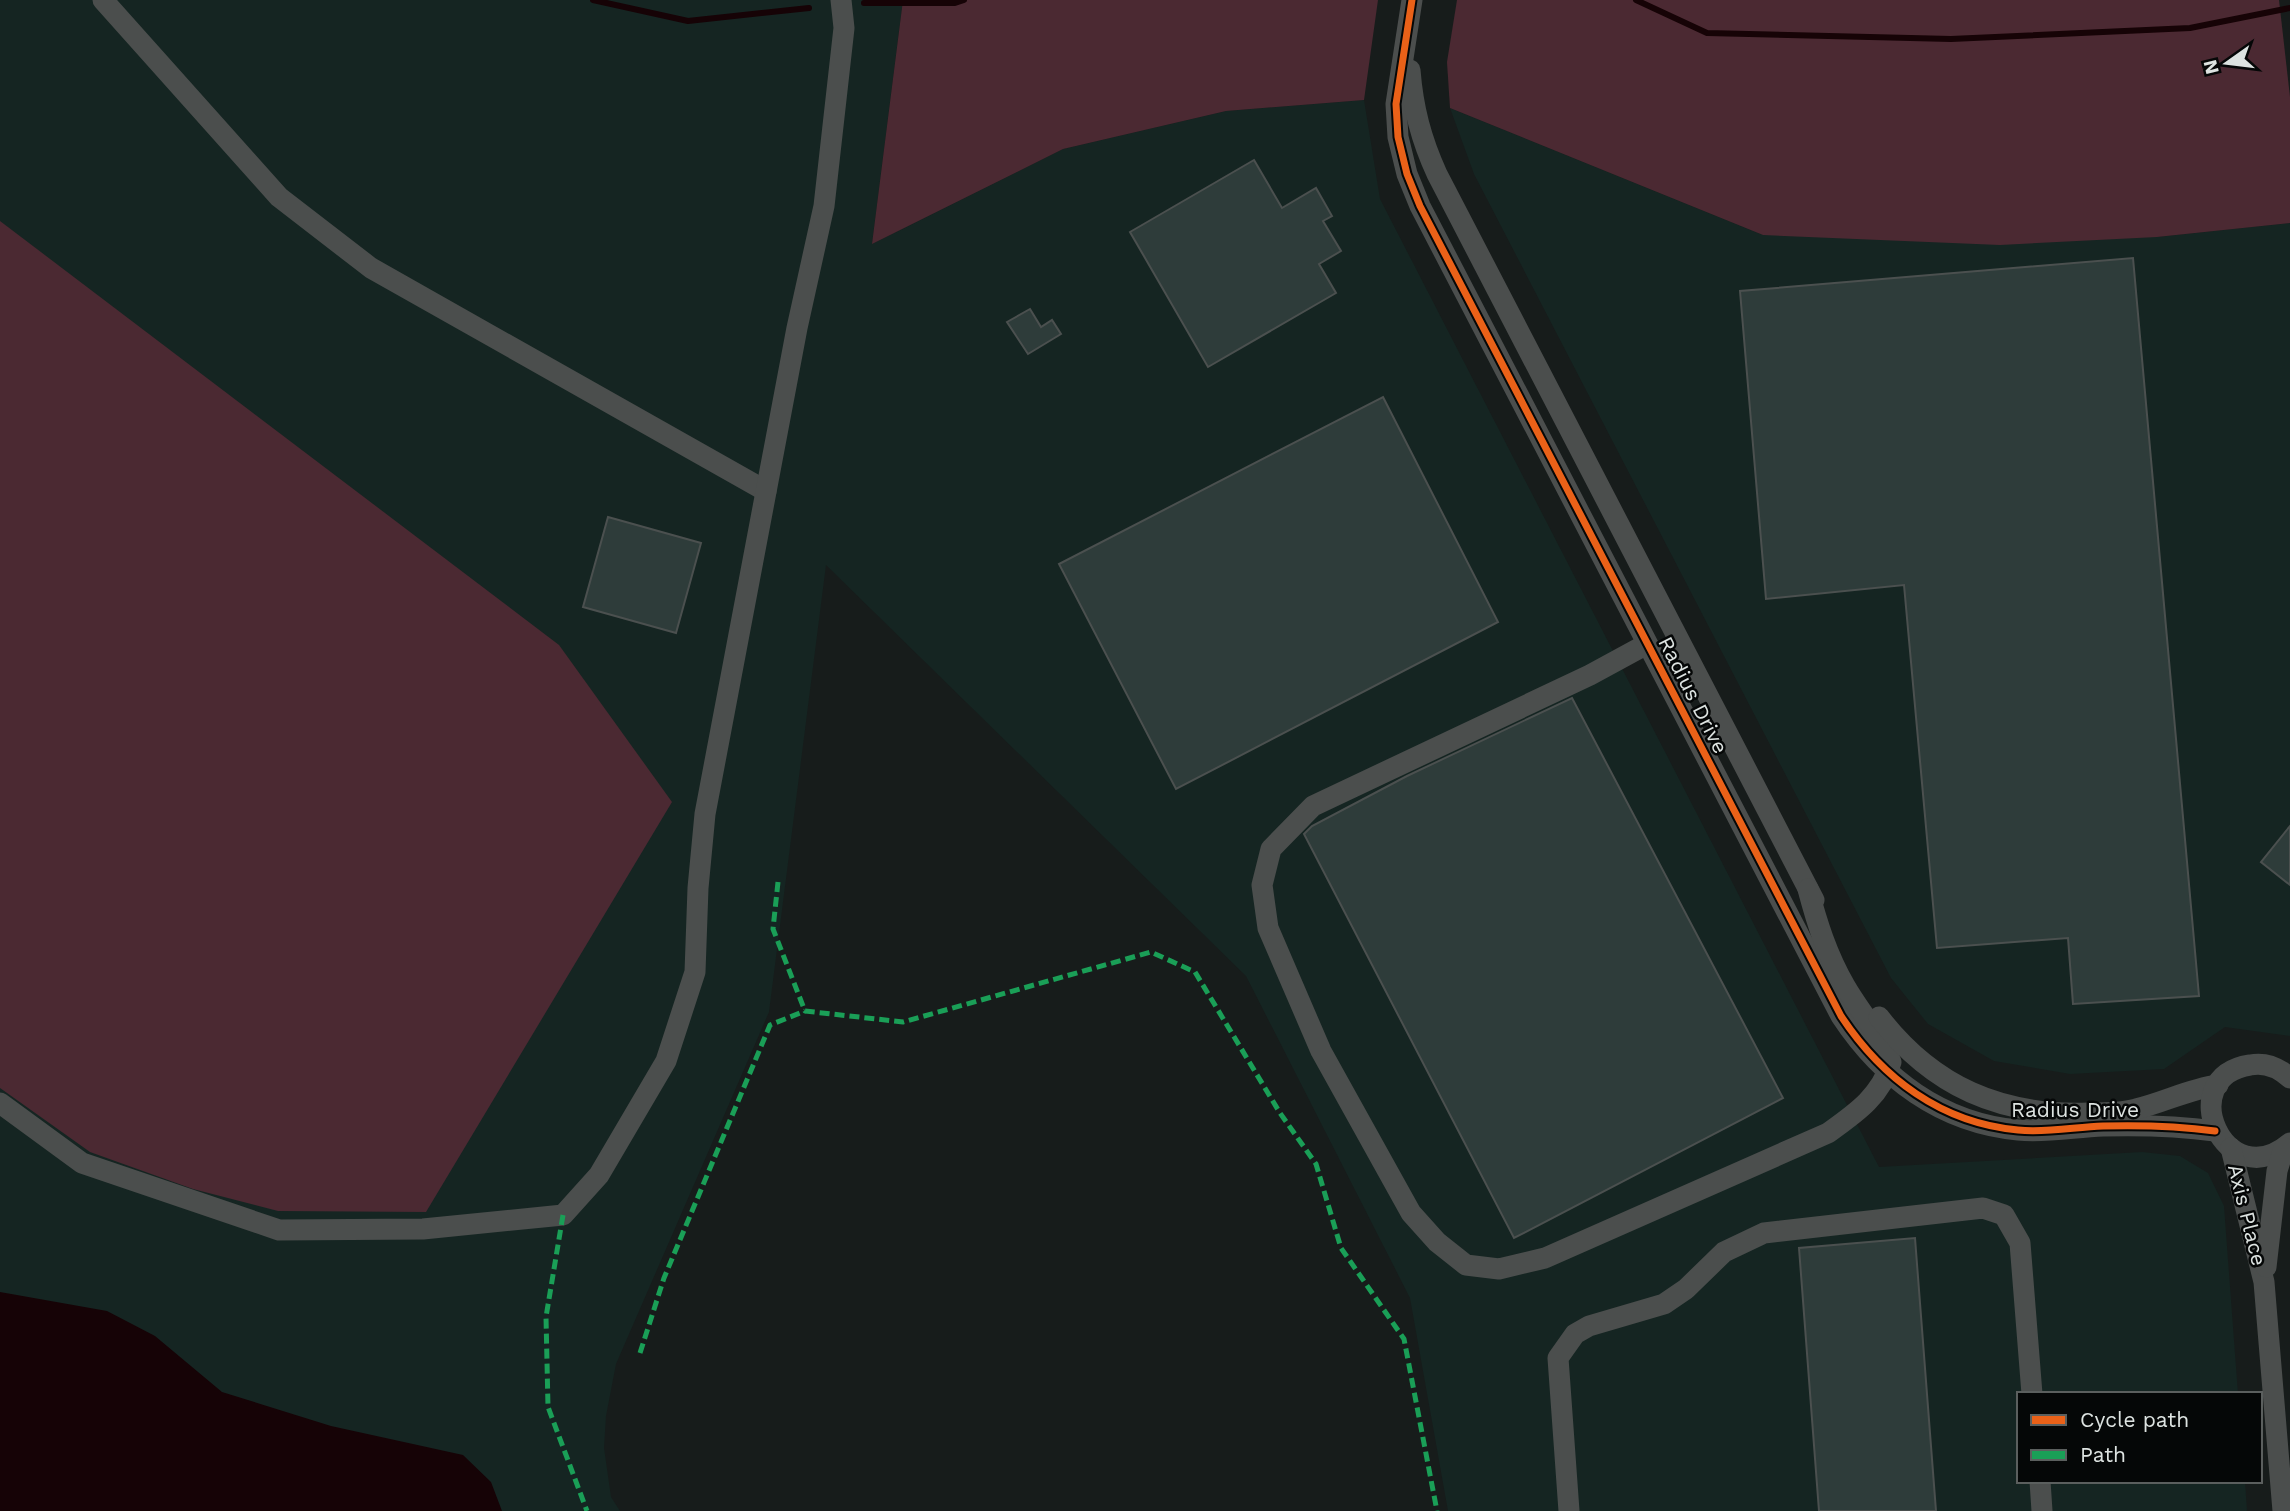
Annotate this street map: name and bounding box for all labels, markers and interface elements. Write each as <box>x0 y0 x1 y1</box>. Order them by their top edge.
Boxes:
north arrow <box>2192 28 2262 98</box>
text: N <box>2198 57 2224 77</box>
street label: Radius Drive <box>1653 632 1734 757</box>
street label: Radius Drive <box>2011 1097 2139 1122</box>
street label: Axis Place <box>2223 1161 2272 1268</box>
legend <box>2017 1392 2262 1483</box>
text: Cycle path <box>2080 1407 2189 1432</box>
text: Path <box>2080 1442 2126 1467</box>

